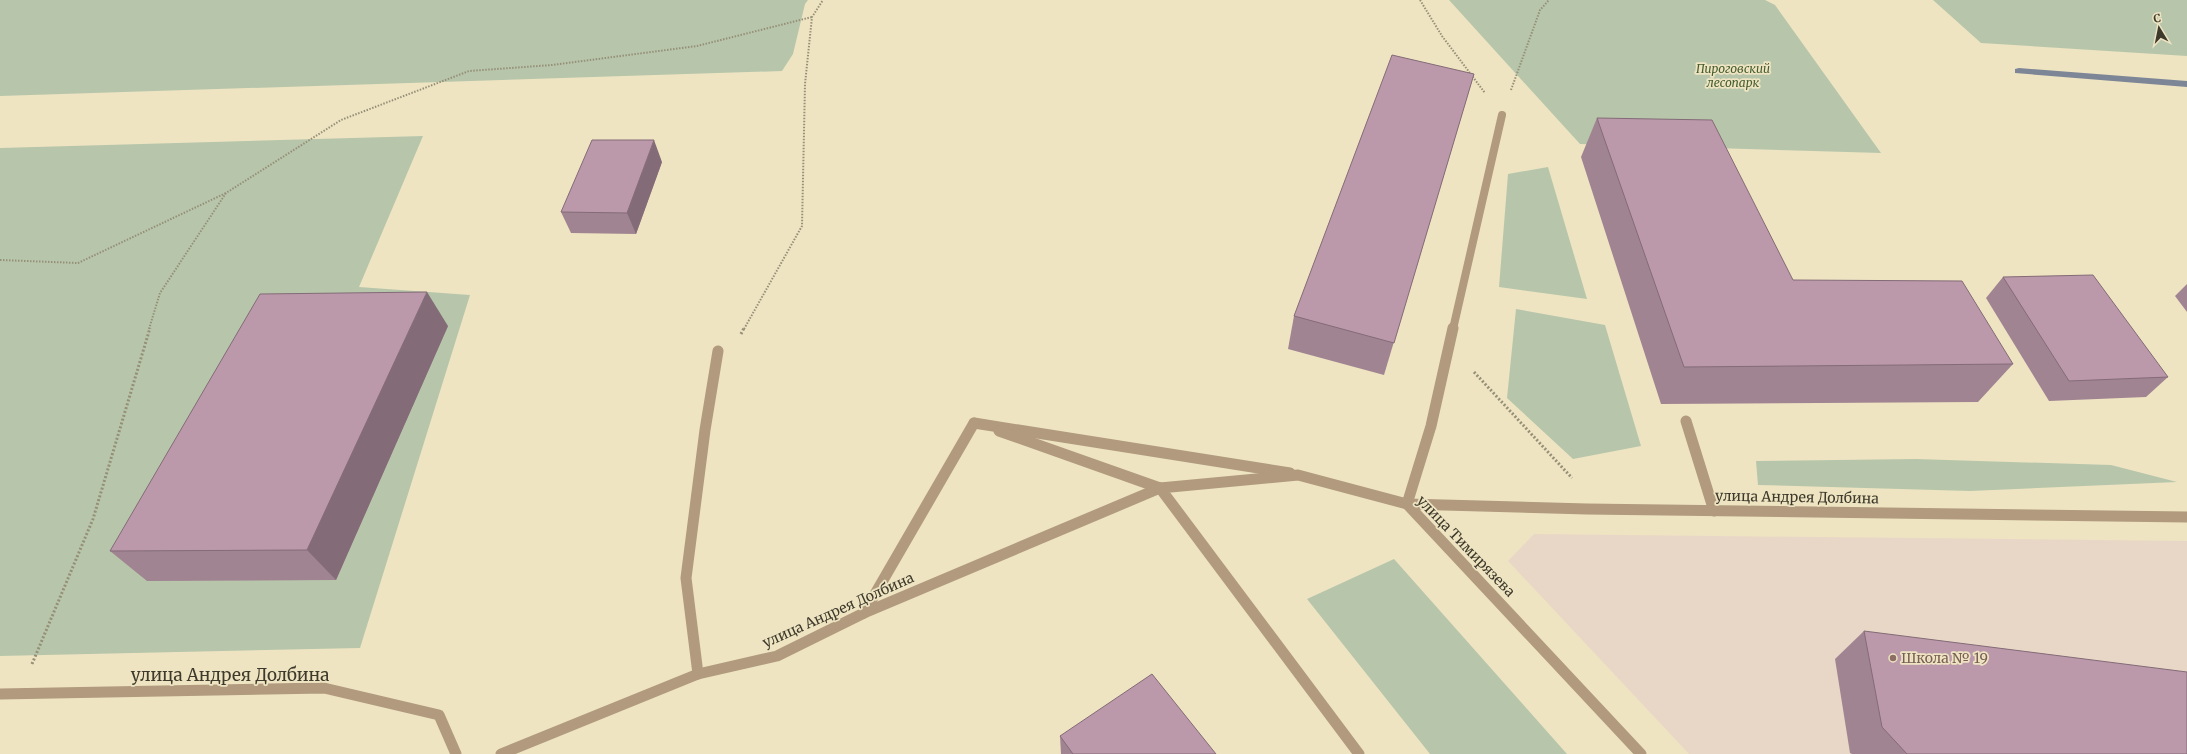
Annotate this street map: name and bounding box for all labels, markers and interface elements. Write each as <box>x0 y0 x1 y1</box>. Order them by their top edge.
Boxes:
north arrow <box>2139 8 2179 48</box>
text: С <box>2152 11 2162 26</box>
park label: Пироговский лесопарк <box>1696 61 1770 90</box>
street label: улица Андрея Долбина <box>1715 487 1879 507</box>
street label: улица Тимирязева <box>1413 492 1519 601</box>
street label: улица Андрея Долбина <box>760 568 917 652</box>
place label: Школа № 19 <box>1901 649 1988 667</box>
marker: Школа № 19 <box>1888 653 1898 663</box>
street label: улица Андрея Долбина <box>131 664 329 686</box>

